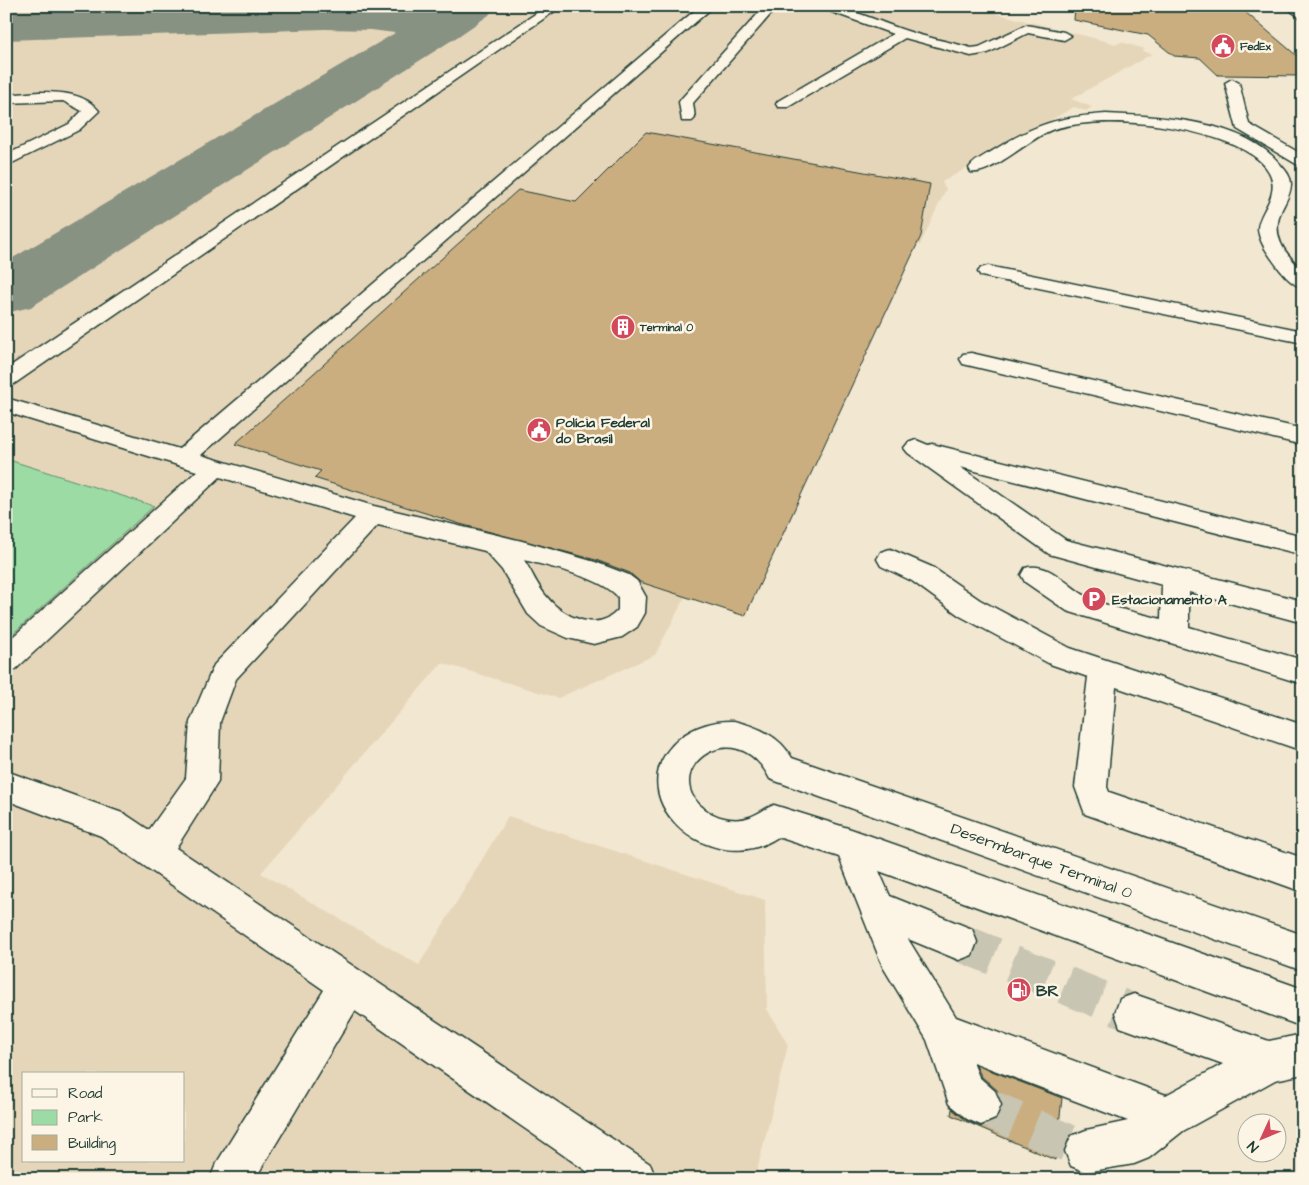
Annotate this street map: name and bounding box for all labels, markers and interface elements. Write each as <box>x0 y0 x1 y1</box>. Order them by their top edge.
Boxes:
public building icon: FedEx <box>1210 33 1236 59</box>
place label: FedEx <box>1240 39 1272 54</box>
building icon: Terminal 0 <box>610 314 636 340</box>
place label: Terminal 0 <box>639 320 693 335</box>
place label: Polícia Federal do Brasil <box>555 413 651 449</box>
public building icon: Polícia Federal do Brasil <box>526 417 552 443</box>
parking icon: Estacionamento A <box>1081 586 1107 612</box>
place label: Estacionamento A <box>1112 590 1228 610</box>
street label: Desermbarque Terminal 0 <box>948 818 1136 904</box>
fuel station icon: BR <box>1006 977 1032 1003</box>
place label: BR <box>1036 980 1059 1002</box>
legend <box>22 1072 185 1162</box>
text: Road <box>68 1083 103 1104</box>
text: Park <box>68 1107 103 1128</box>
north arrow <box>1236 1112 1286 1162</box>
text: Building <box>68 1133 116 1155</box>
text: N <box>1243 1136 1264 1156</box>

